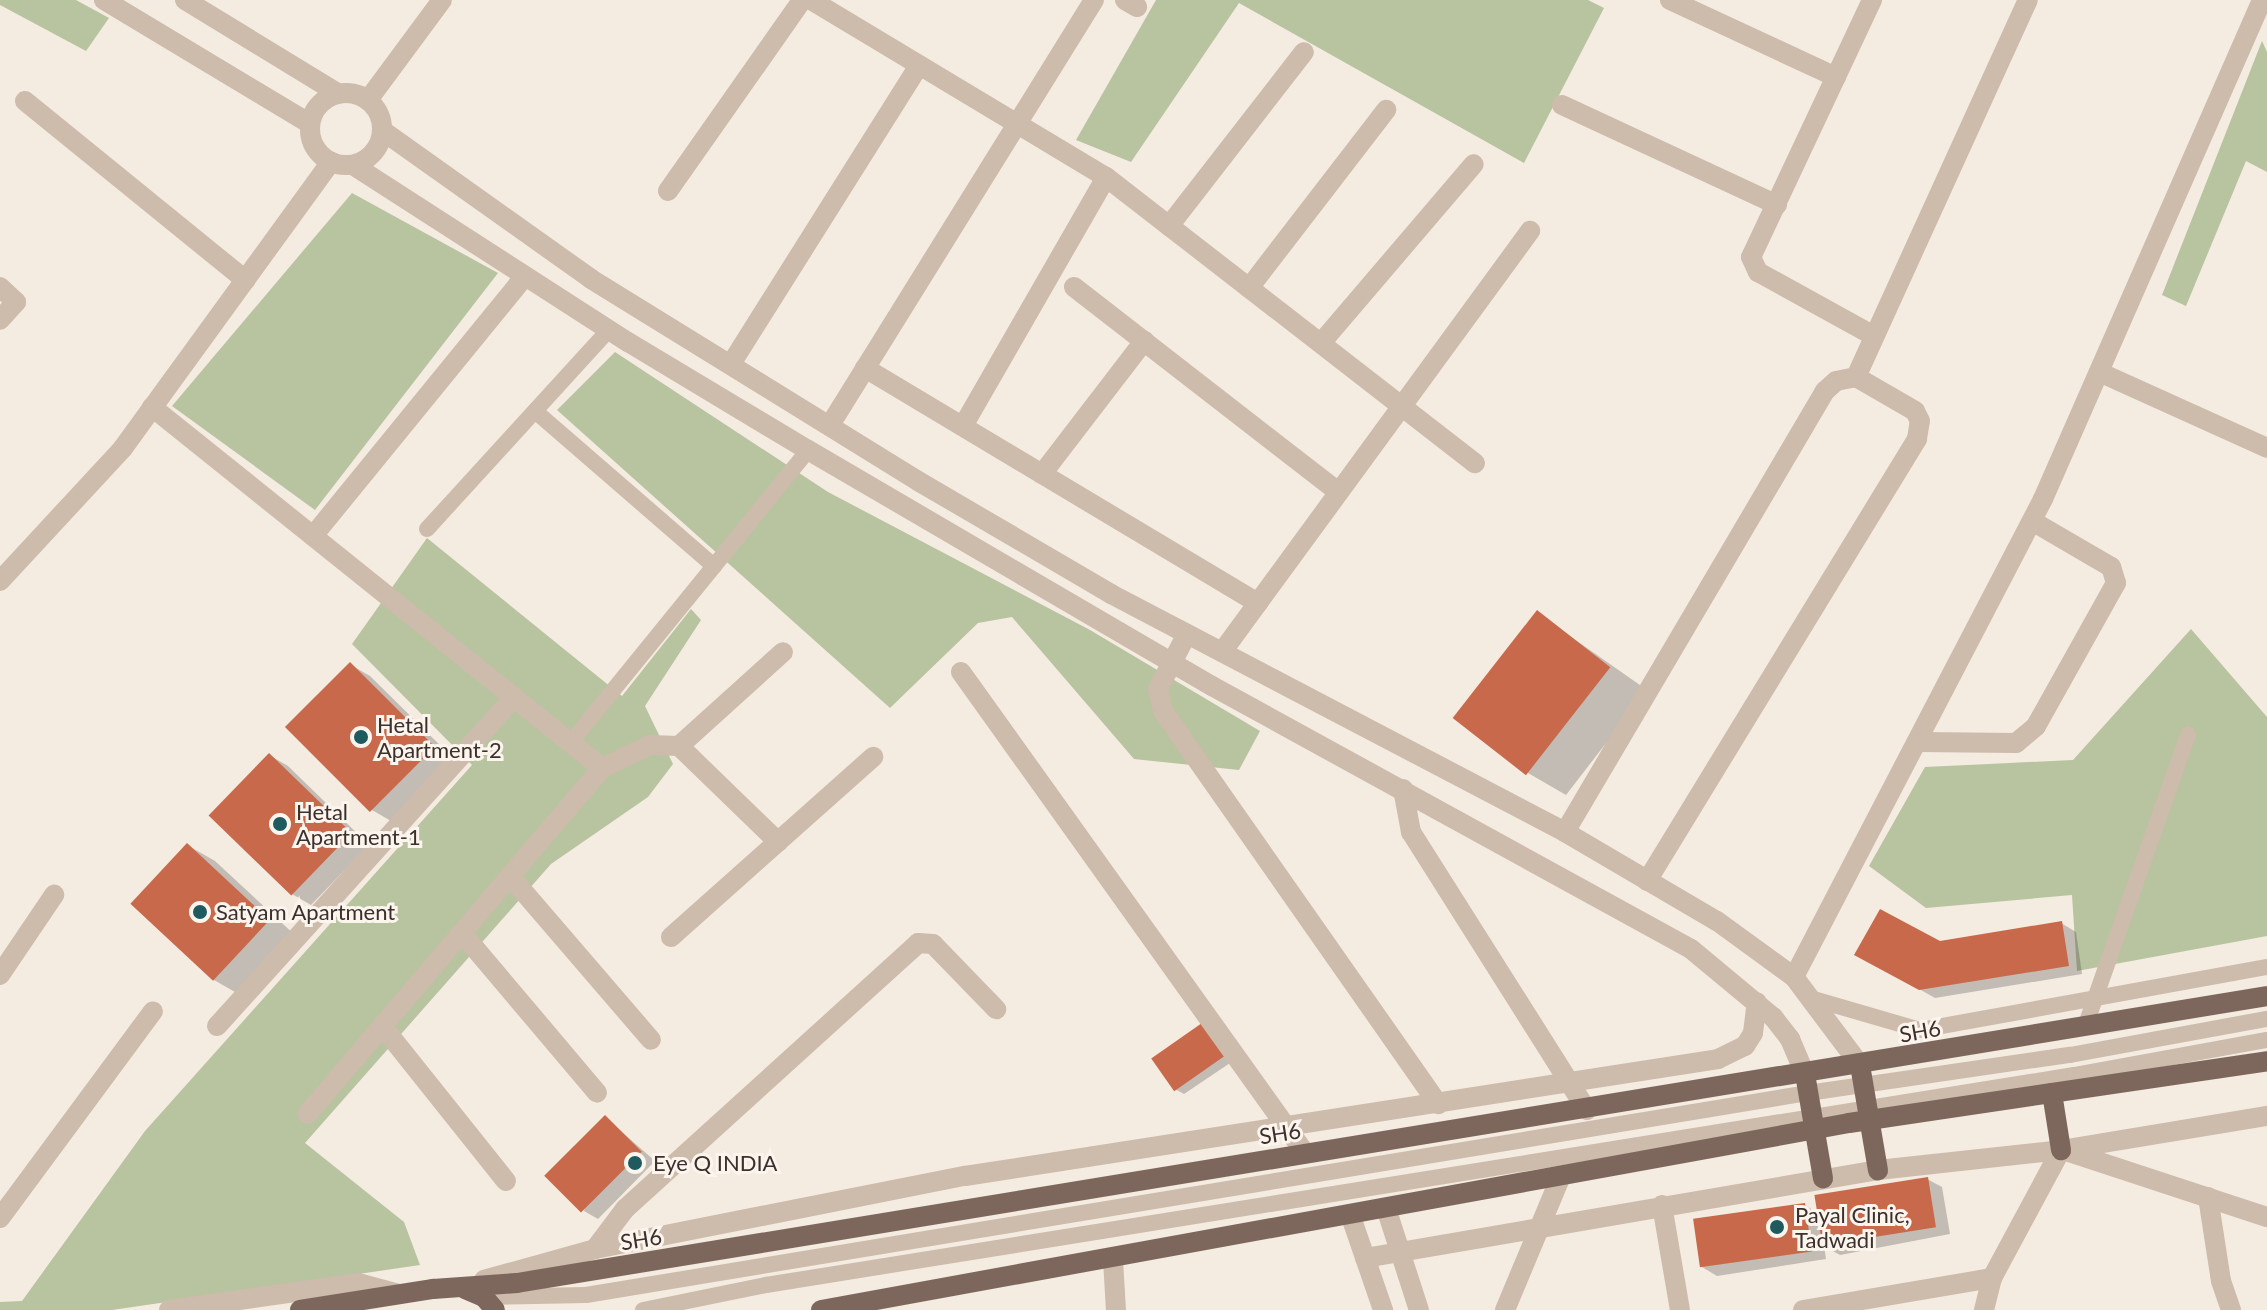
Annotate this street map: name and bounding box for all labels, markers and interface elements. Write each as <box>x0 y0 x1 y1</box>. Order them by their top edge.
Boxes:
place label: Hetal Apartment-2 <box>377 711 502 762</box>
marker: Hetal Apartment-2 <box>352 728 370 746</box>
place label: Hetal Apartment-1 <box>296 798 421 850</box>
marker: Hetal Apartment-1 <box>271 815 289 833</box>
place label: Satyam Apartment <box>216 899 396 925</box>
marker: Satyam Apartment <box>191 903 209 921</box>
street label: SH6 <box>1897 1014 1943 1048</box>
street label: SH6 <box>1257 1117 1303 1149</box>
place label: Eye Q INDIA <box>653 1150 777 1176</box>
marker: Eye Q INDIA <box>624 1152 646 1174</box>
place label: Payal Clinic, Tadwadi <box>1795 1201 1910 1252</box>
marker: Payal Clinic, Tadwadi <box>1766 1216 1788 1238</box>
street label: SH6 <box>618 1223 664 1255</box>

